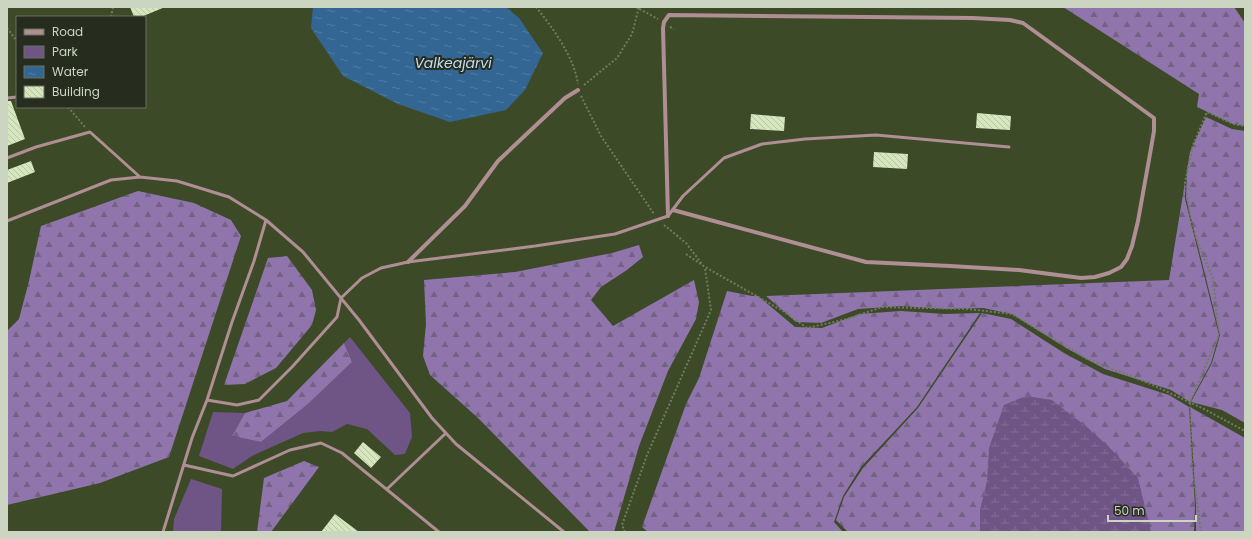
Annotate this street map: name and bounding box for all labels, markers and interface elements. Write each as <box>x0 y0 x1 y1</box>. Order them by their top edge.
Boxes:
legend <box>16 16 146 108</box>
text: Road <box>52 23 83 40</box>
text: Park <box>52 43 79 60</box>
water label: Valkeajärvi <box>414 53 492 73</box>
text: Water <box>52 63 89 80</box>
text: Building <box>52 83 100 100</box>
scale bar <box>1108 497 1196 523</box>
text: 50 m <box>1114 502 1145 519</box>

